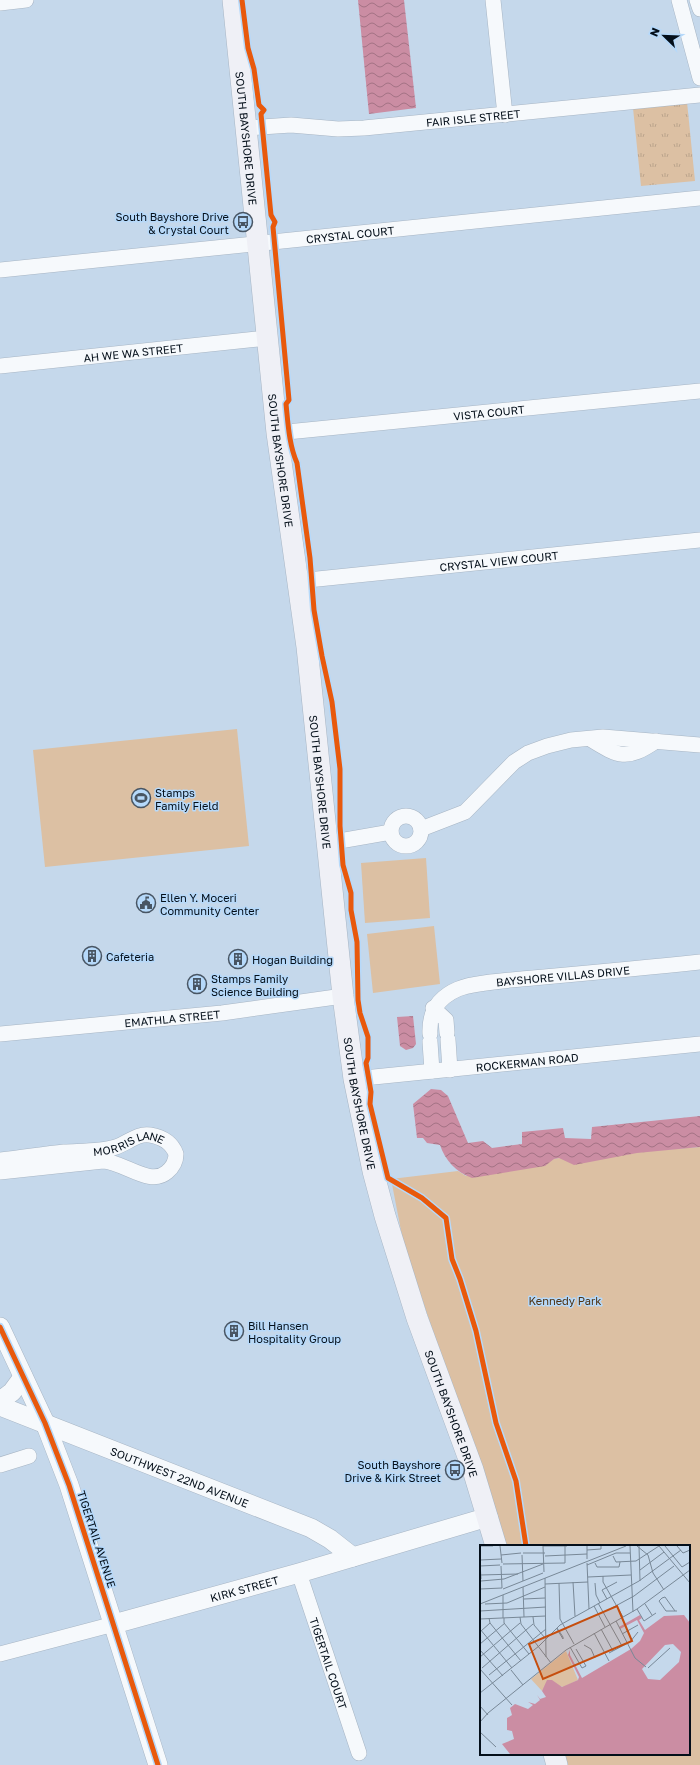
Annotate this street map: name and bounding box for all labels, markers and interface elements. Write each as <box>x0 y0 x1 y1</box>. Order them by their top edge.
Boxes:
north arrow <box>644 16 684 56</box>
text: N <box>647 26 662 38</box>
street label: SOUTH BAYSHORE DRIVE <box>234 71 260 206</box>
street label: FAIR ISLE STREET <box>425 106 521 128</box>
place label: South Bayshore Drive & Crystal Court <box>116 210 229 236</box>
bus stop icon: South Bayshore Drive & Crystal Court <box>232 211 254 233</box>
street label: CRYSTAL COURT <box>305 223 395 245</box>
street label: AH WE WA STREET <box>83 340 184 364</box>
street label: SOUTH BAYSHORE DRIVE <box>267 393 297 528</box>
street label: VISTA COURT <box>453 402 525 422</box>
street label: CRYSTAL VIEW COURT <box>439 548 559 573</box>
street label: SOUTH BAYSHORE DRIVE <box>308 714 334 850</box>
place label: Stamps Family Field <box>155 786 218 812</box>
sports icon: Stamps Family Field <box>130 787 152 809</box>
place label: Ellen Y. Moceri Community Center <box>160 891 260 917</box>
public building icon: Ellen Y. Moceri Community Center <box>135 892 157 914</box>
building icon: Cafeteria <box>81 945 103 967</box>
building icon: Hogan Building <box>227 948 249 970</box>
place label: Cafeteria <box>106 950 154 963</box>
place label: Hogan Building <box>252 953 333 966</box>
street label: BAYSHORE VILLAS DRIVE <box>495 963 631 988</box>
place label: Stamps Family Science Building <box>211 972 299 998</box>
building icon: Stamps Family Science Building <box>186 973 208 995</box>
street label: EMATHLA STREET <box>124 1007 221 1029</box>
street label: SOUTH BAYSHORE DRIVE <box>342 1036 379 1171</box>
street label: ROCKERMAN ROAD <box>475 1050 579 1073</box>
street label: MORRIS LANE <box>92 1128 167 1157</box>
park label: Kennedy Park <box>528 1294 602 1307</box>
place label: Bill Hansen Hospitality Group <box>248 1319 341 1345</box>
building icon: Bill Hansen Hospitality Group <box>223 1320 245 1342</box>
street label: SOUTH BAYSHORE DRIVE <box>423 1348 481 1479</box>
street label: SOUTHWEST 22ND AVENUE <box>109 1444 251 1510</box>
place label: South Bayshore Drive & Kirk Street <box>345 1458 441 1484</box>
bus stop icon: South Bayshore Drive & Kirk Street <box>444 1459 466 1481</box>
street label: TIGERTAIL AVENUE <box>75 1489 119 1590</box>
inset map <box>480 1545 690 1755</box>
street label: KIRK STREET <box>208 1572 280 1604</box>
street label: TIGERTAIL COURT <box>308 1616 350 1711</box>

